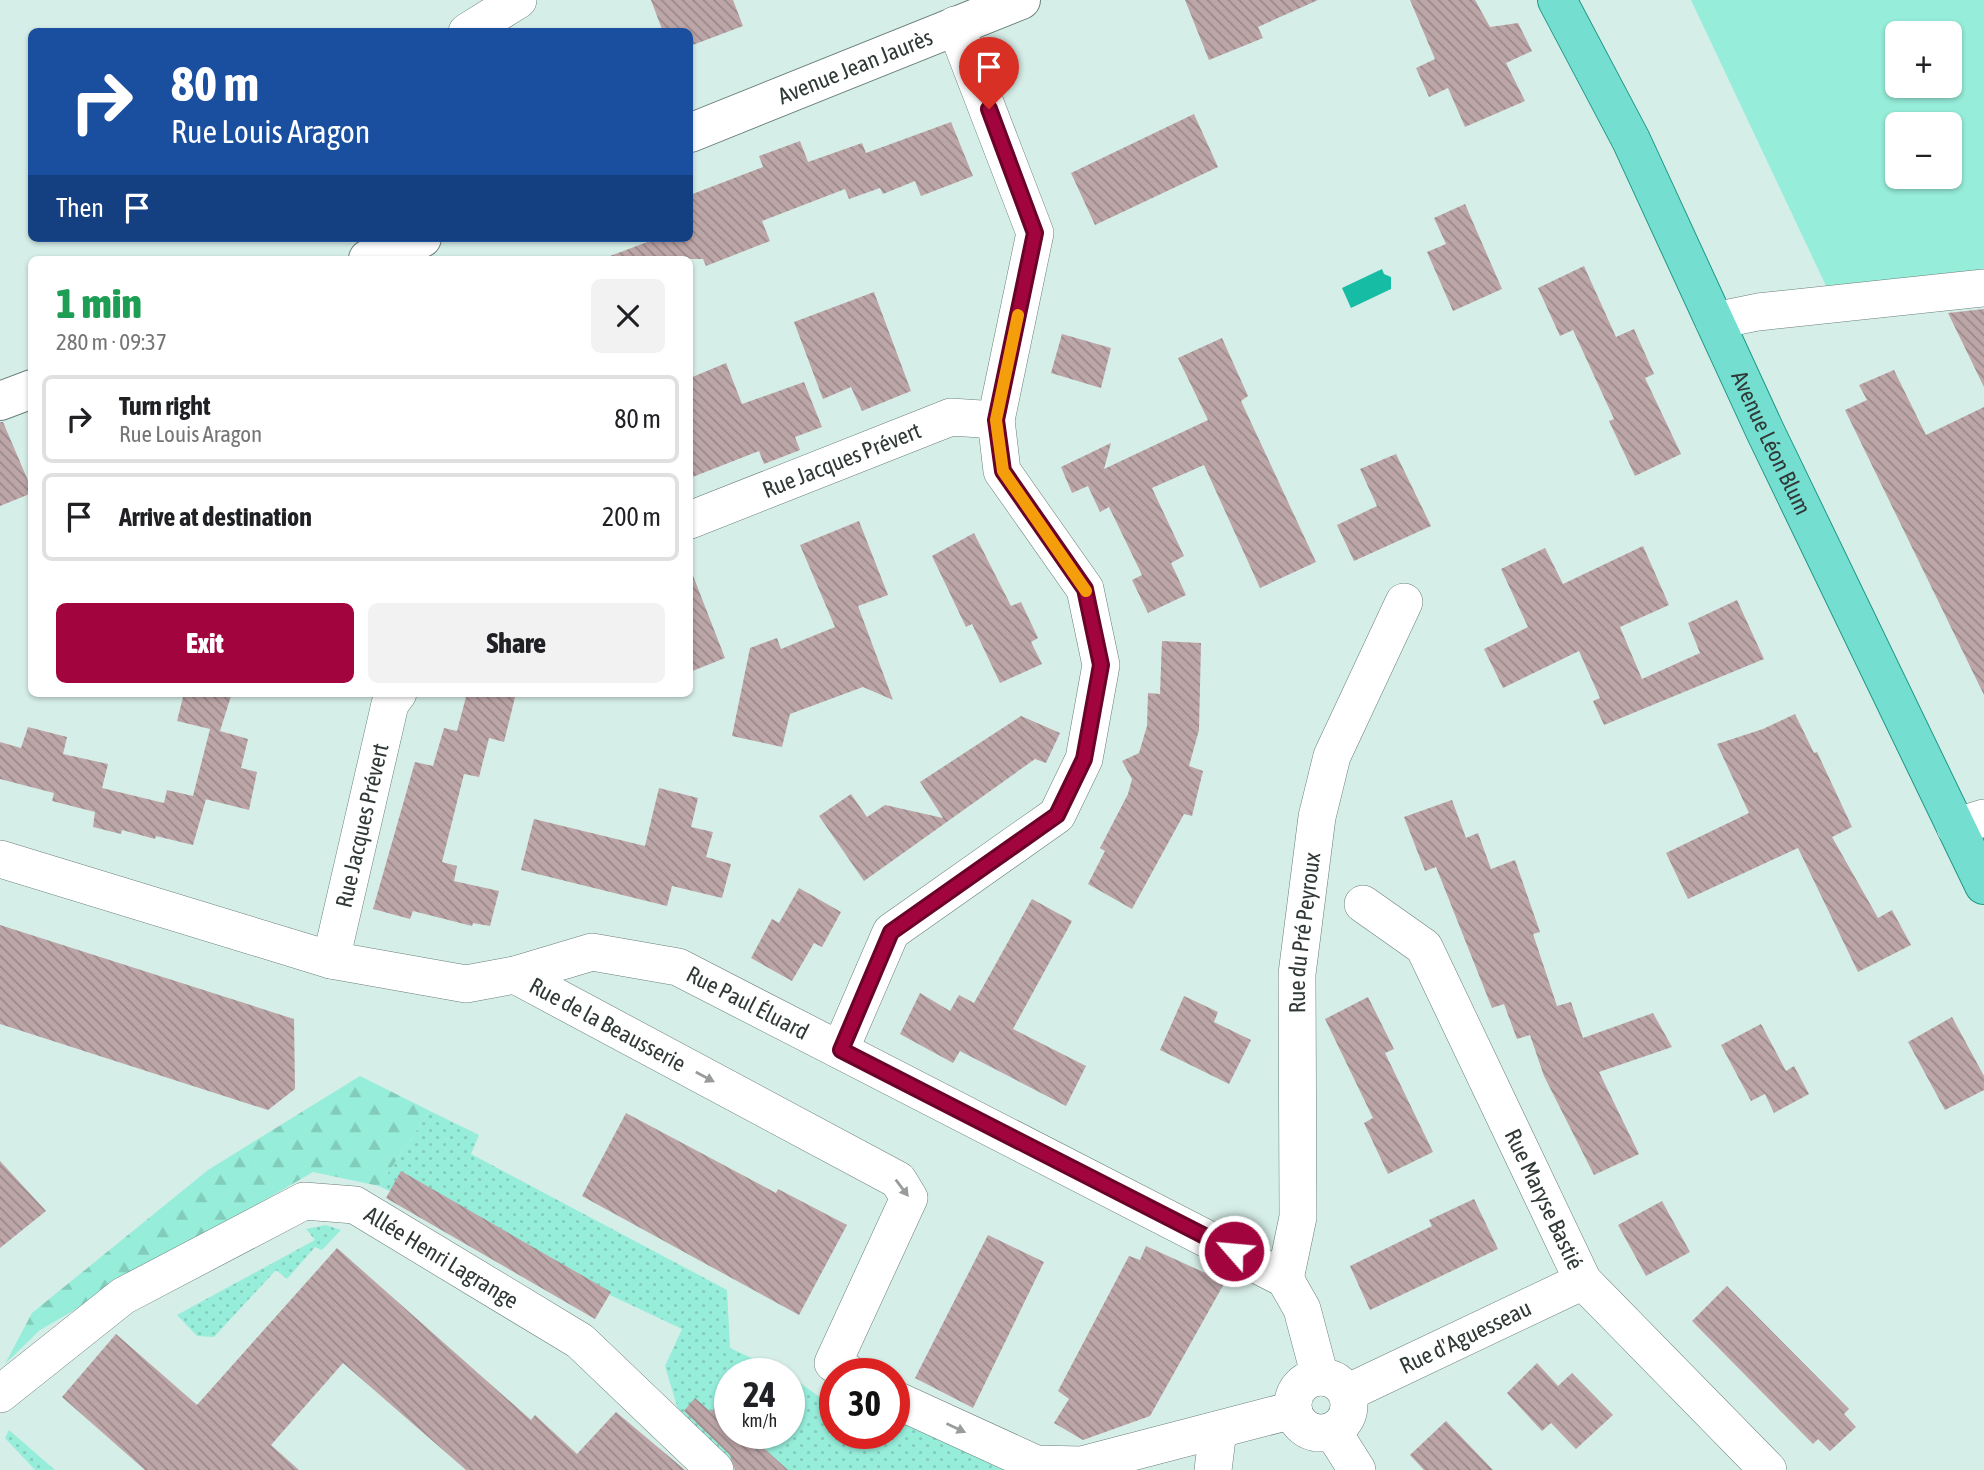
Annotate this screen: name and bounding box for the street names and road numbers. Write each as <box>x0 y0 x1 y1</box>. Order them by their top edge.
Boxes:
street label: Avenue Jean Jaurès <box>774 24 936 109</box>
street label: Avenue Léon Blum <box>1726 367 1816 519</box>
street label: Rue Jacques Prévert <box>759 417 924 503</box>
street label: Rue Jacques Prévert <box>330 741 393 910</box>
street label: Rue du Pré Peyroux <box>1284 851 1325 1013</box>
street label: Rue Paul Éluard <box>682 961 813 1045</box>
street label: Rue de la Beausserie <box>525 972 690 1077</box>
street label: Rue Maryse Bastié <box>1500 1125 1589 1274</box>
street label: Allée Henri Lagrange <box>360 1201 523 1314</box>
street label: Rue d'Aguesseau <box>1396 1295 1535 1379</box>

